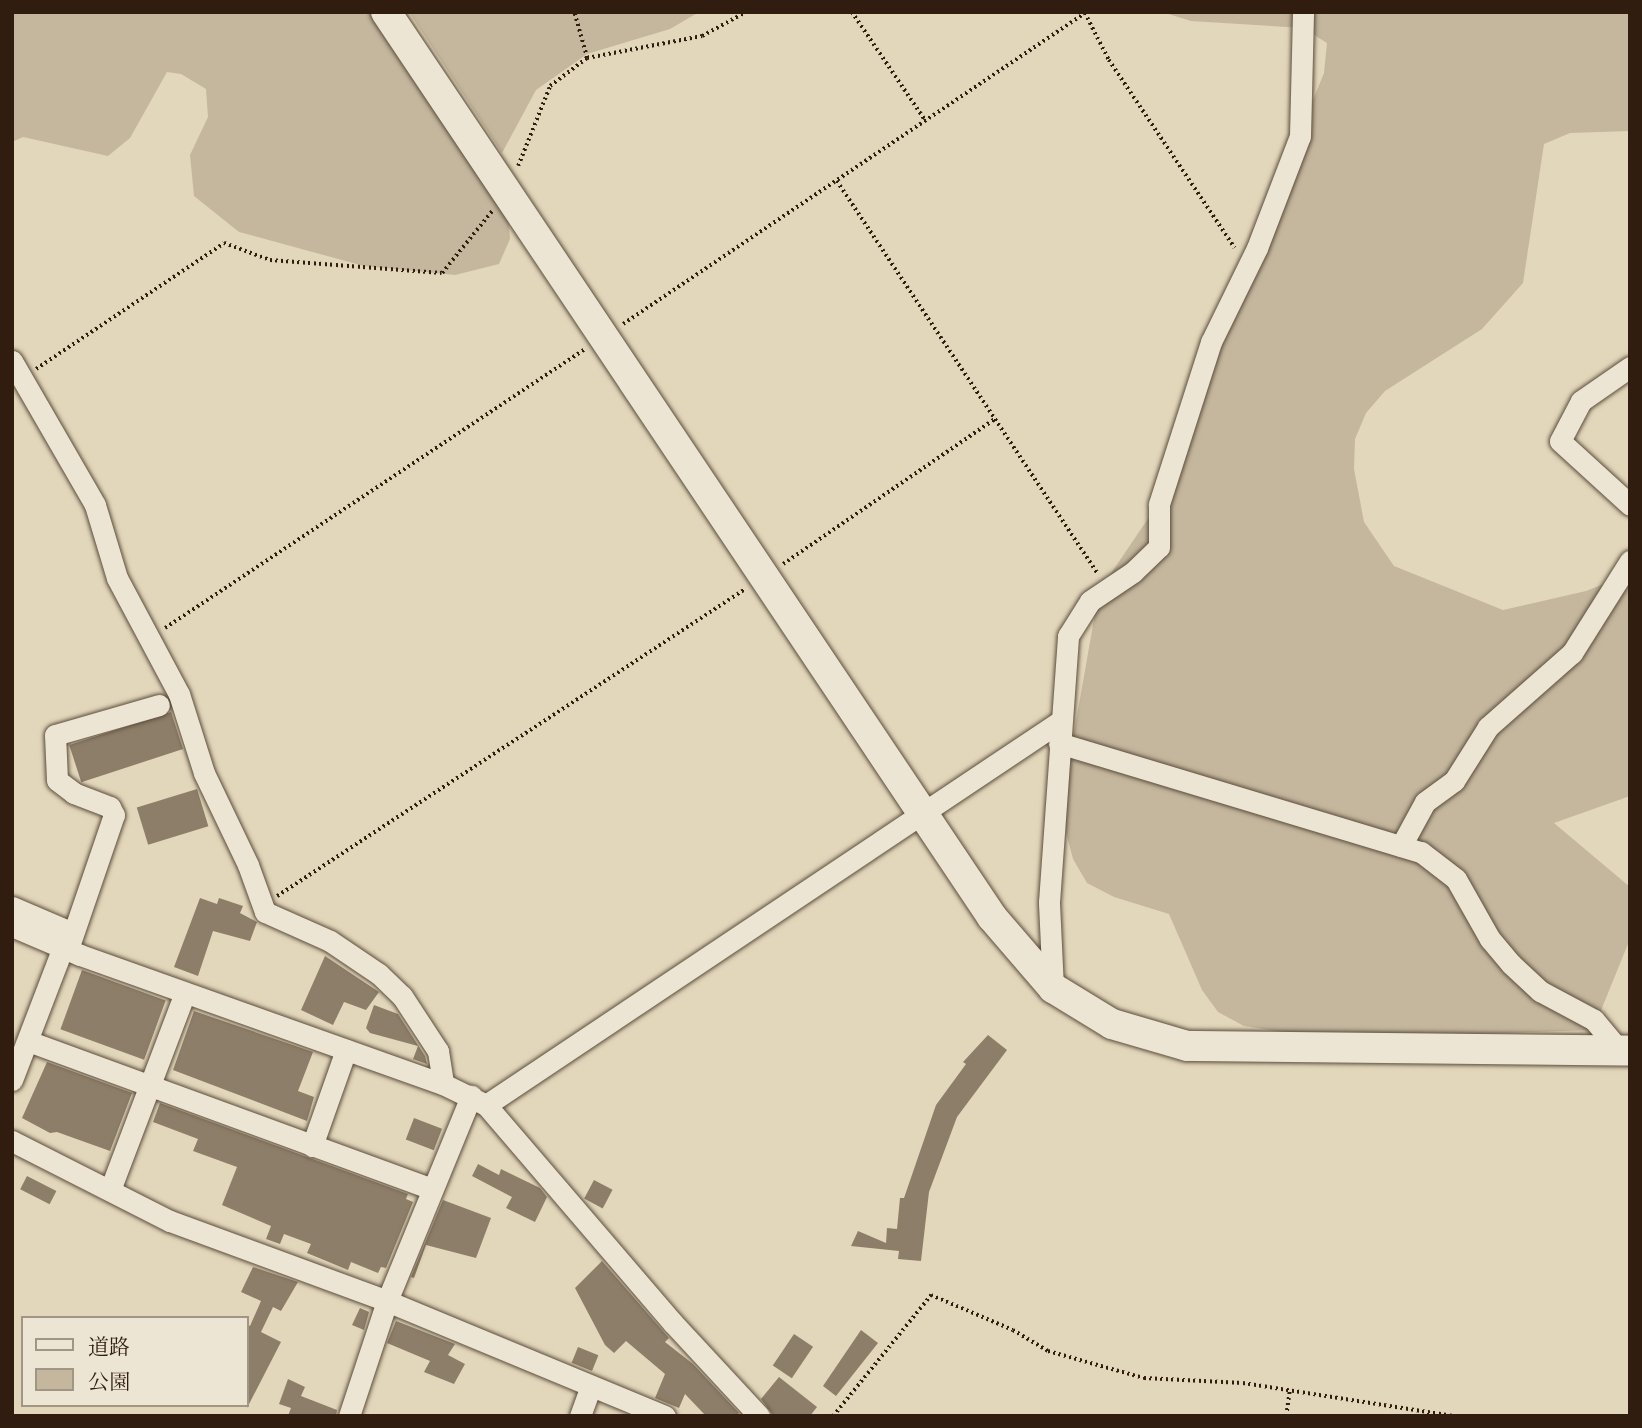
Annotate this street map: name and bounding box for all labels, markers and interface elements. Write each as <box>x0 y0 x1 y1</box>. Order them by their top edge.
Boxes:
legend <box>21 1316 248 1407</box>
text: 道路 <box>88 1334 130 1359</box>
text: 公園 <box>88 1369 130 1394</box>

